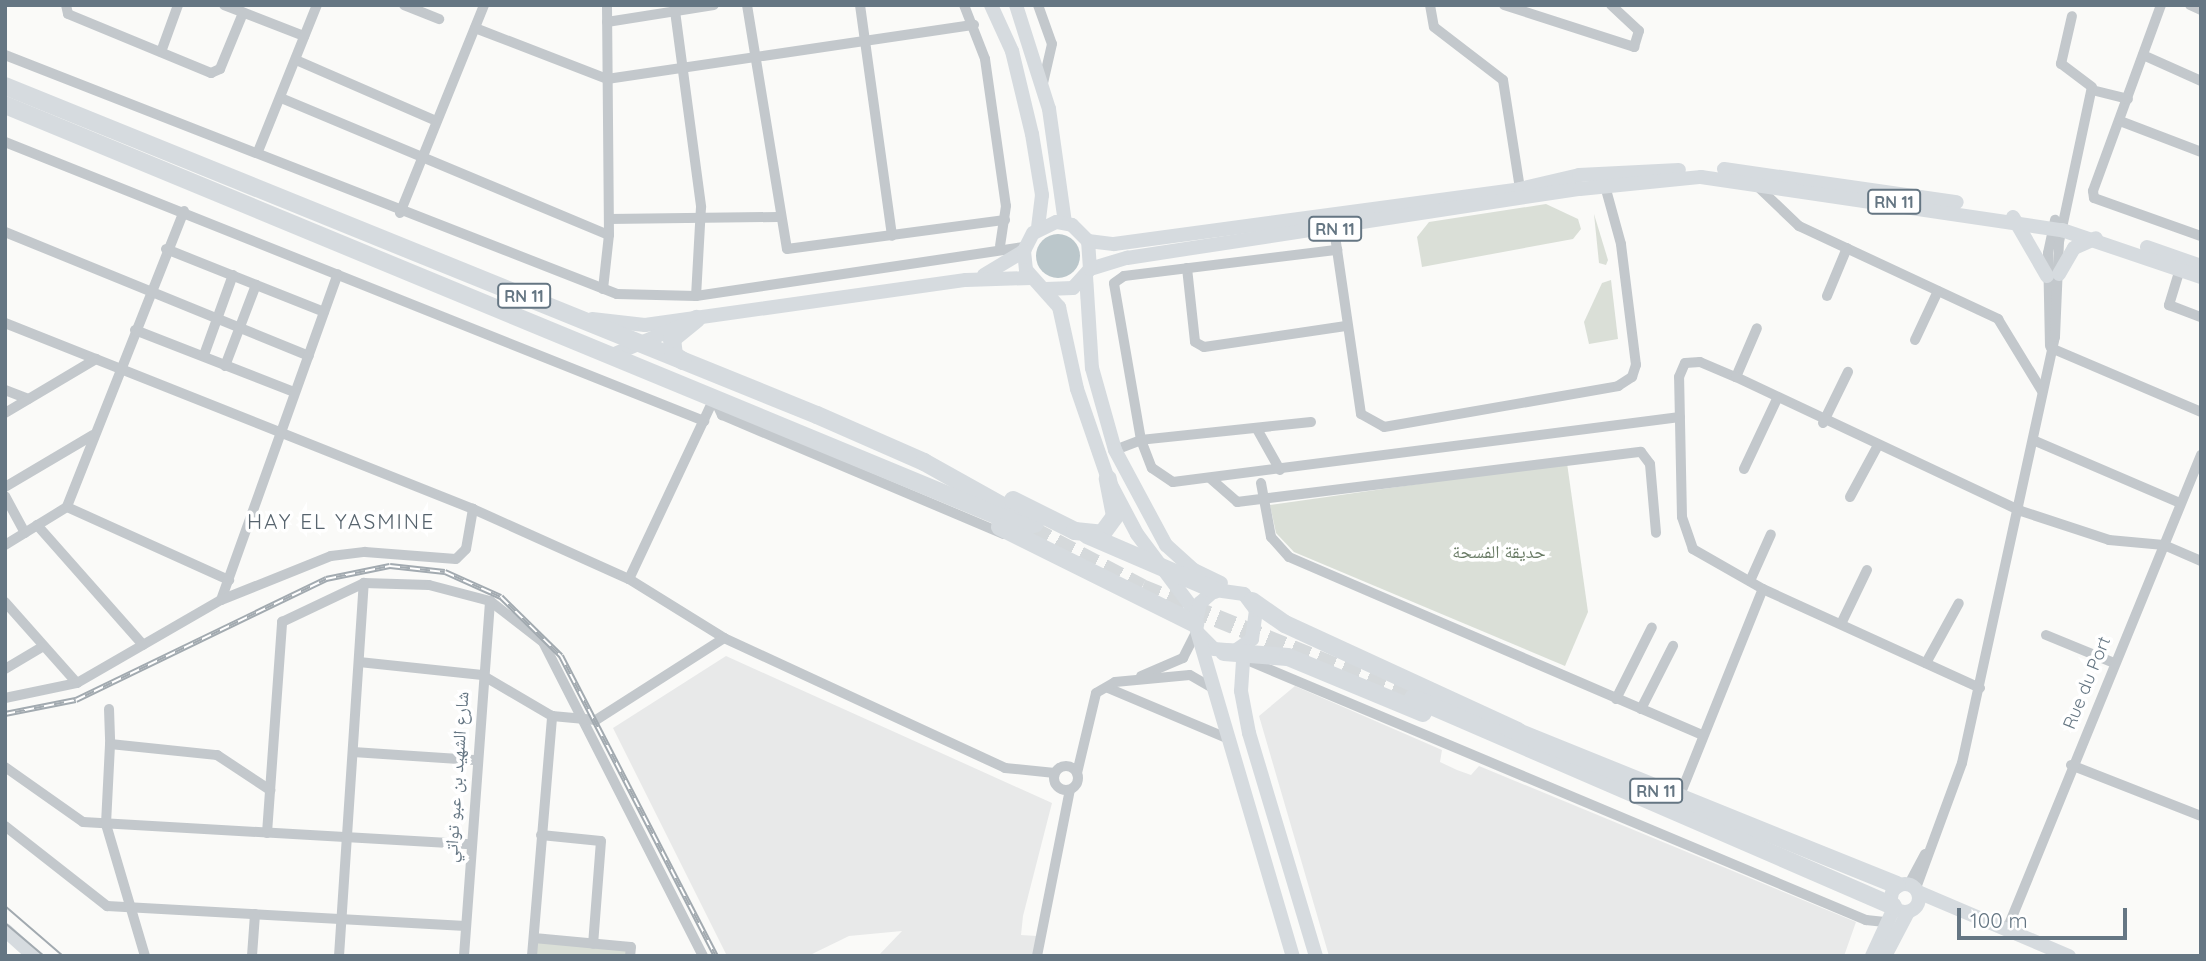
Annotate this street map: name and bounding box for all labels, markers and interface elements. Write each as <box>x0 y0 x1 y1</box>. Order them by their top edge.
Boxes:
road number: RN 11 <box>1866 190 1922 214</box>
road number: RN 11 <box>1307 216 1363 242</box>
road number: RN 11 <box>496 284 552 308</box>
district label: HAY EL YASMINE <box>249 508 433 534</box>
park label: حديقة الفسحة <box>1452 541 1546 563</box>
street label: Rue du Port <box>2059 634 2115 732</box>
street label: شارع الشهيد بن عبو تواتي <box>440 691 474 863</box>
road number: RN 11 <box>1628 778 1684 804</box>
scale bar <box>1961 894 2131 938</box>
text: 100 m <box>1970 907 2028 933</box>

